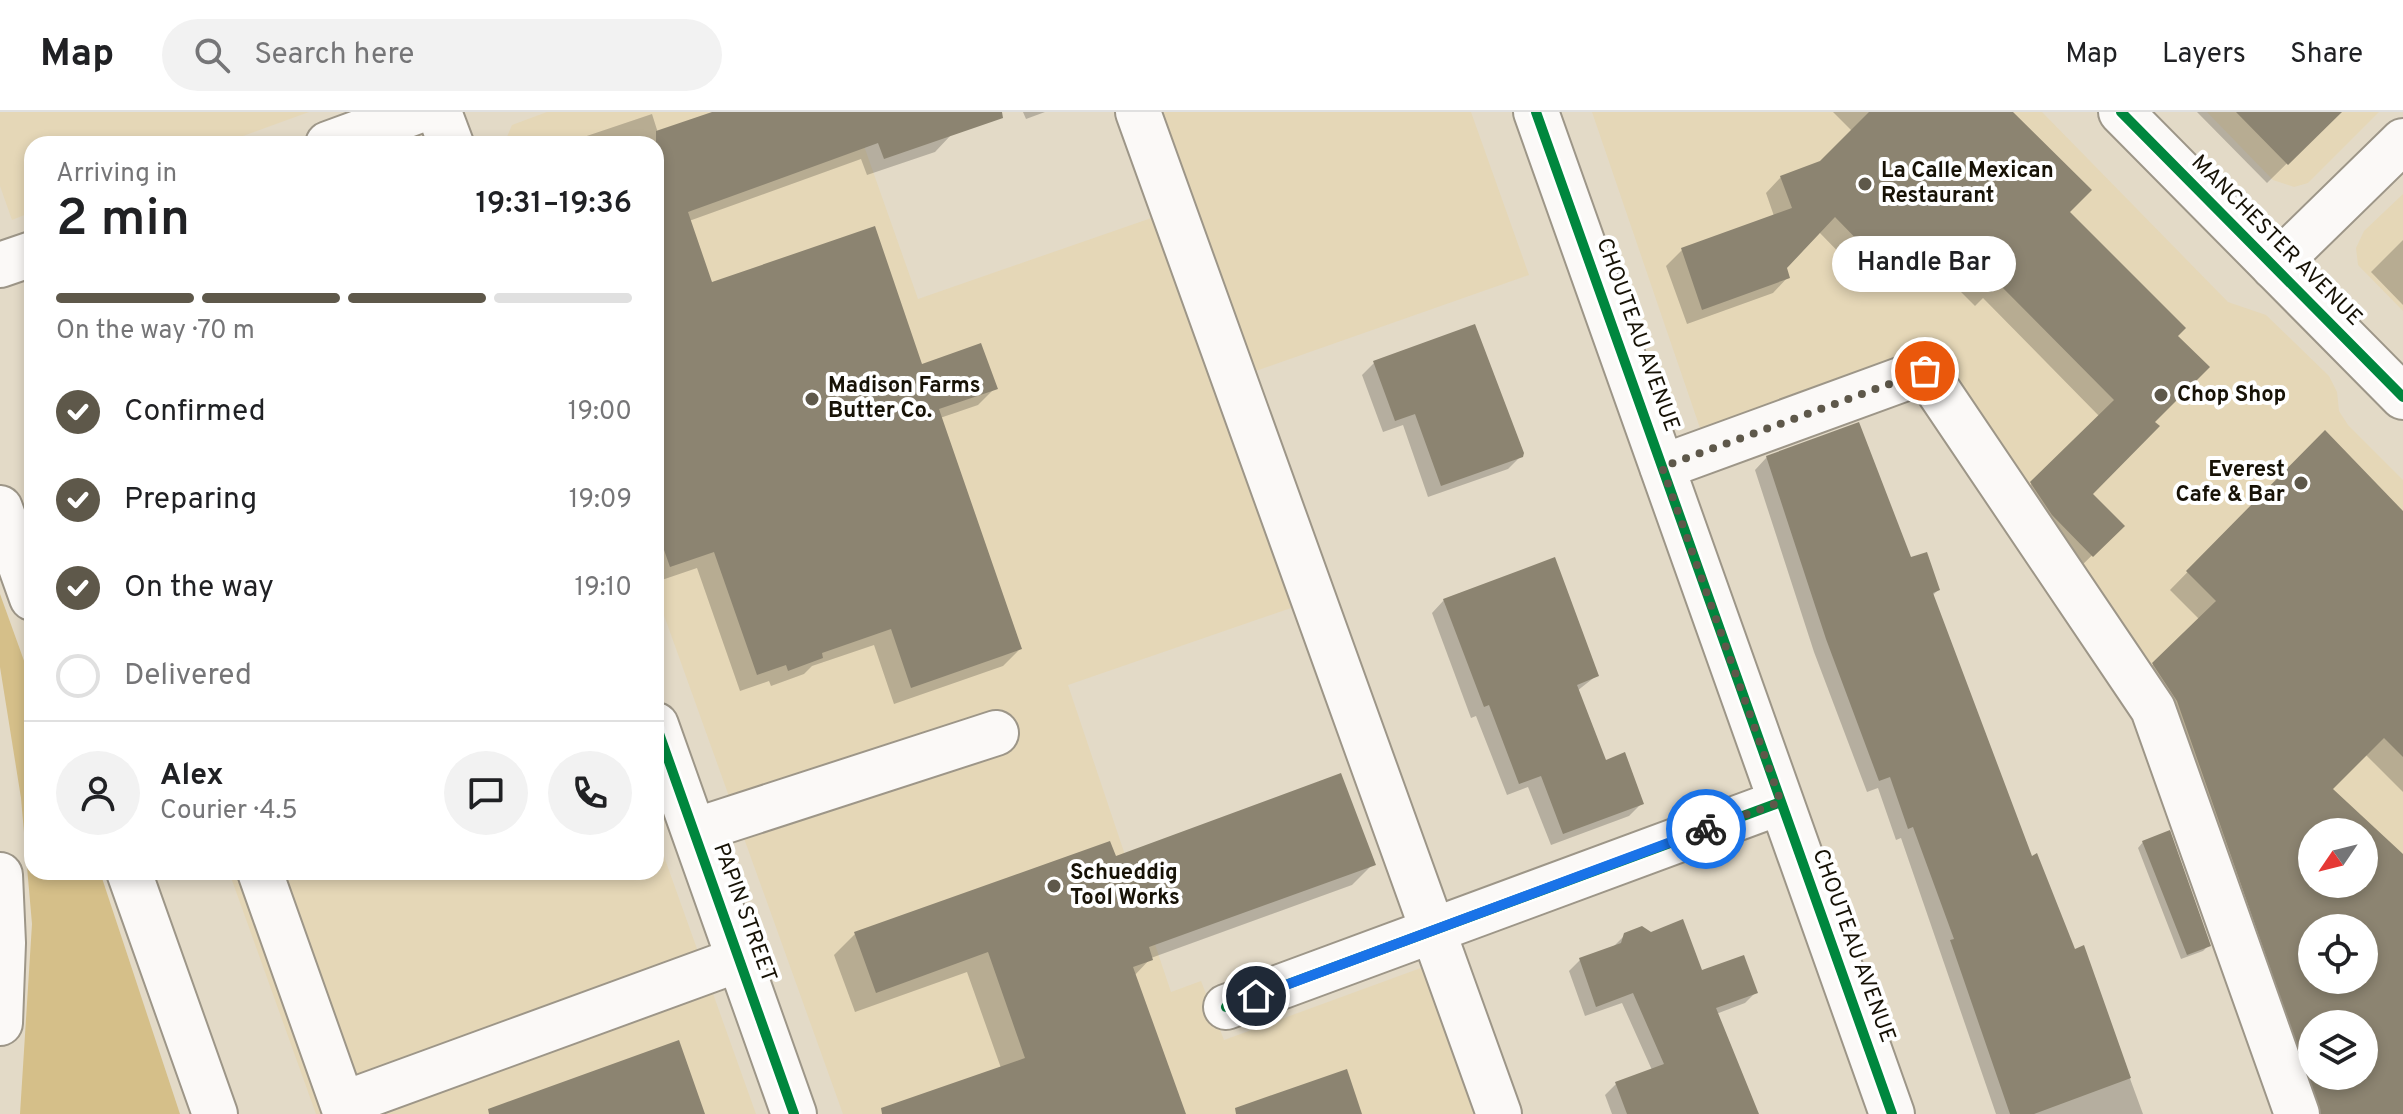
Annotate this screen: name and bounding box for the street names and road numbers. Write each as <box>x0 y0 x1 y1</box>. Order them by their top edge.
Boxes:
street label: MANCHESTER AVENUE <box>2185 150 2367 332</box>
street label: CHOUTEAU AVENUE <box>1589 235 1685 435</box>
street label: PAPIN STREET <box>706 840 782 986</box>
street label: CHOUTEAU AVENUE <box>1805 846 1901 1046</box>

